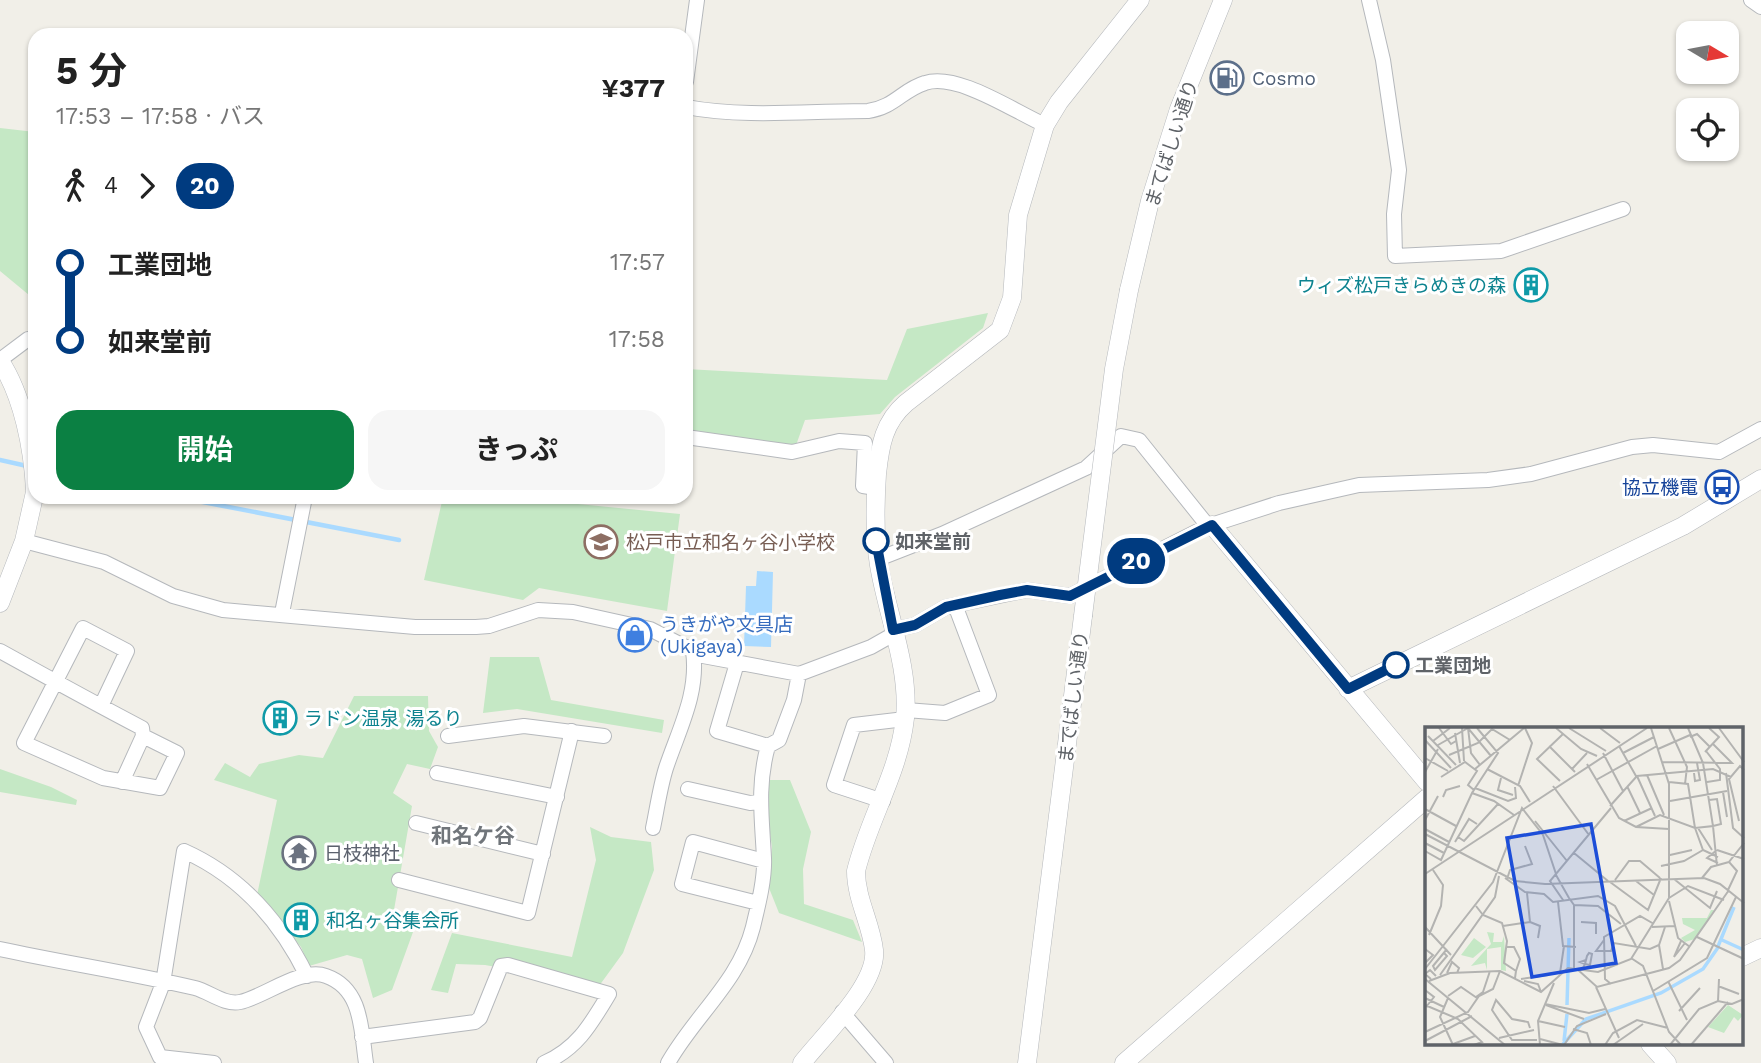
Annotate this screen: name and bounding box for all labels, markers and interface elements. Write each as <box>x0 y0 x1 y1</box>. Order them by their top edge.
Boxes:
north arrow <box>1676 21 1740 84</box>
map controls <box>1676 21 1739 161</box>
text: 5 分 <box>56 49 127 93</box>
fuel station icon: Cosmo <box>1208 59 1246 97</box>
place label: Cosmo <box>1252 67 1316 90</box>
text: ¥377 <box>601 73 665 103</box>
street label: まてばしい通り <box>1140 77 1203 210</box>
button: locate <box>1676 98 1739 161</box>
text: 17:53 – 17:58 · バス <box>56 103 265 130</box>
icon: walk <box>56 167 94 205</box>
icon: forward <box>128 167 166 205</box>
text: 4 <box>104 172 118 199</box>
text: 20 <box>190 172 220 200</box>
text: 17:57 <box>610 249 665 276</box>
text: 工業団地 <box>108 250 212 280</box>
building icon: ウィズ松戸きらめきの森 <box>1512 266 1550 304</box>
place label: ウィズ松戸きらめきの森 <box>1297 274 1506 297</box>
text: 17:58 <box>609 326 665 353</box>
text: 如来堂前 <box>108 327 212 357</box>
button: 開始 <box>56 410 354 490</box>
button: きっぷ <box>368 410 665 490</box>
bus stop icon: 協立機電 <box>1703 468 1741 506</box>
place label: 協立機電 <box>1622 476 1698 499</box>
school or university icon: 松戸市立和名ヶ谷小学校 <box>582 523 620 561</box>
marker: 如来堂前 <box>863 528 889 554</box>
place label: 如来堂前 <box>895 530 971 553</box>
place label: 松戸市立和名ヶ谷小学校 <box>626 531 835 554</box>
line badge: 20 <box>1104 538 1168 584</box>
text: 20 <box>1121 547 1151 575</box>
place label: うきがや文具店 (Ukigaya) <box>660 613 793 658</box>
shop icon: うきがや文具店 (Ukigaya) <box>616 616 654 654</box>
street label: までばしい通り <box>1054 630 1093 764</box>
marker: 工業団地 <box>1383 652 1409 678</box>
place label: 工業団地 <box>1415 654 1491 677</box>
building icon: ラドン温泉 湯るり <box>261 699 299 737</box>
place label: ラドン温泉 湯るり <box>304 707 462 730</box>
inset map <box>1425 727 1744 1046</box>
district label: 和名ケ谷 <box>431 823 515 848</box>
temple icon: 日枝神社 <box>280 834 318 872</box>
place label: 日枝神社 <box>324 842 400 865</box>
building icon: 和名ヶ谷集会所 <box>282 901 320 939</box>
place label: 和名ヶ谷集会所 <box>326 909 459 932</box>

